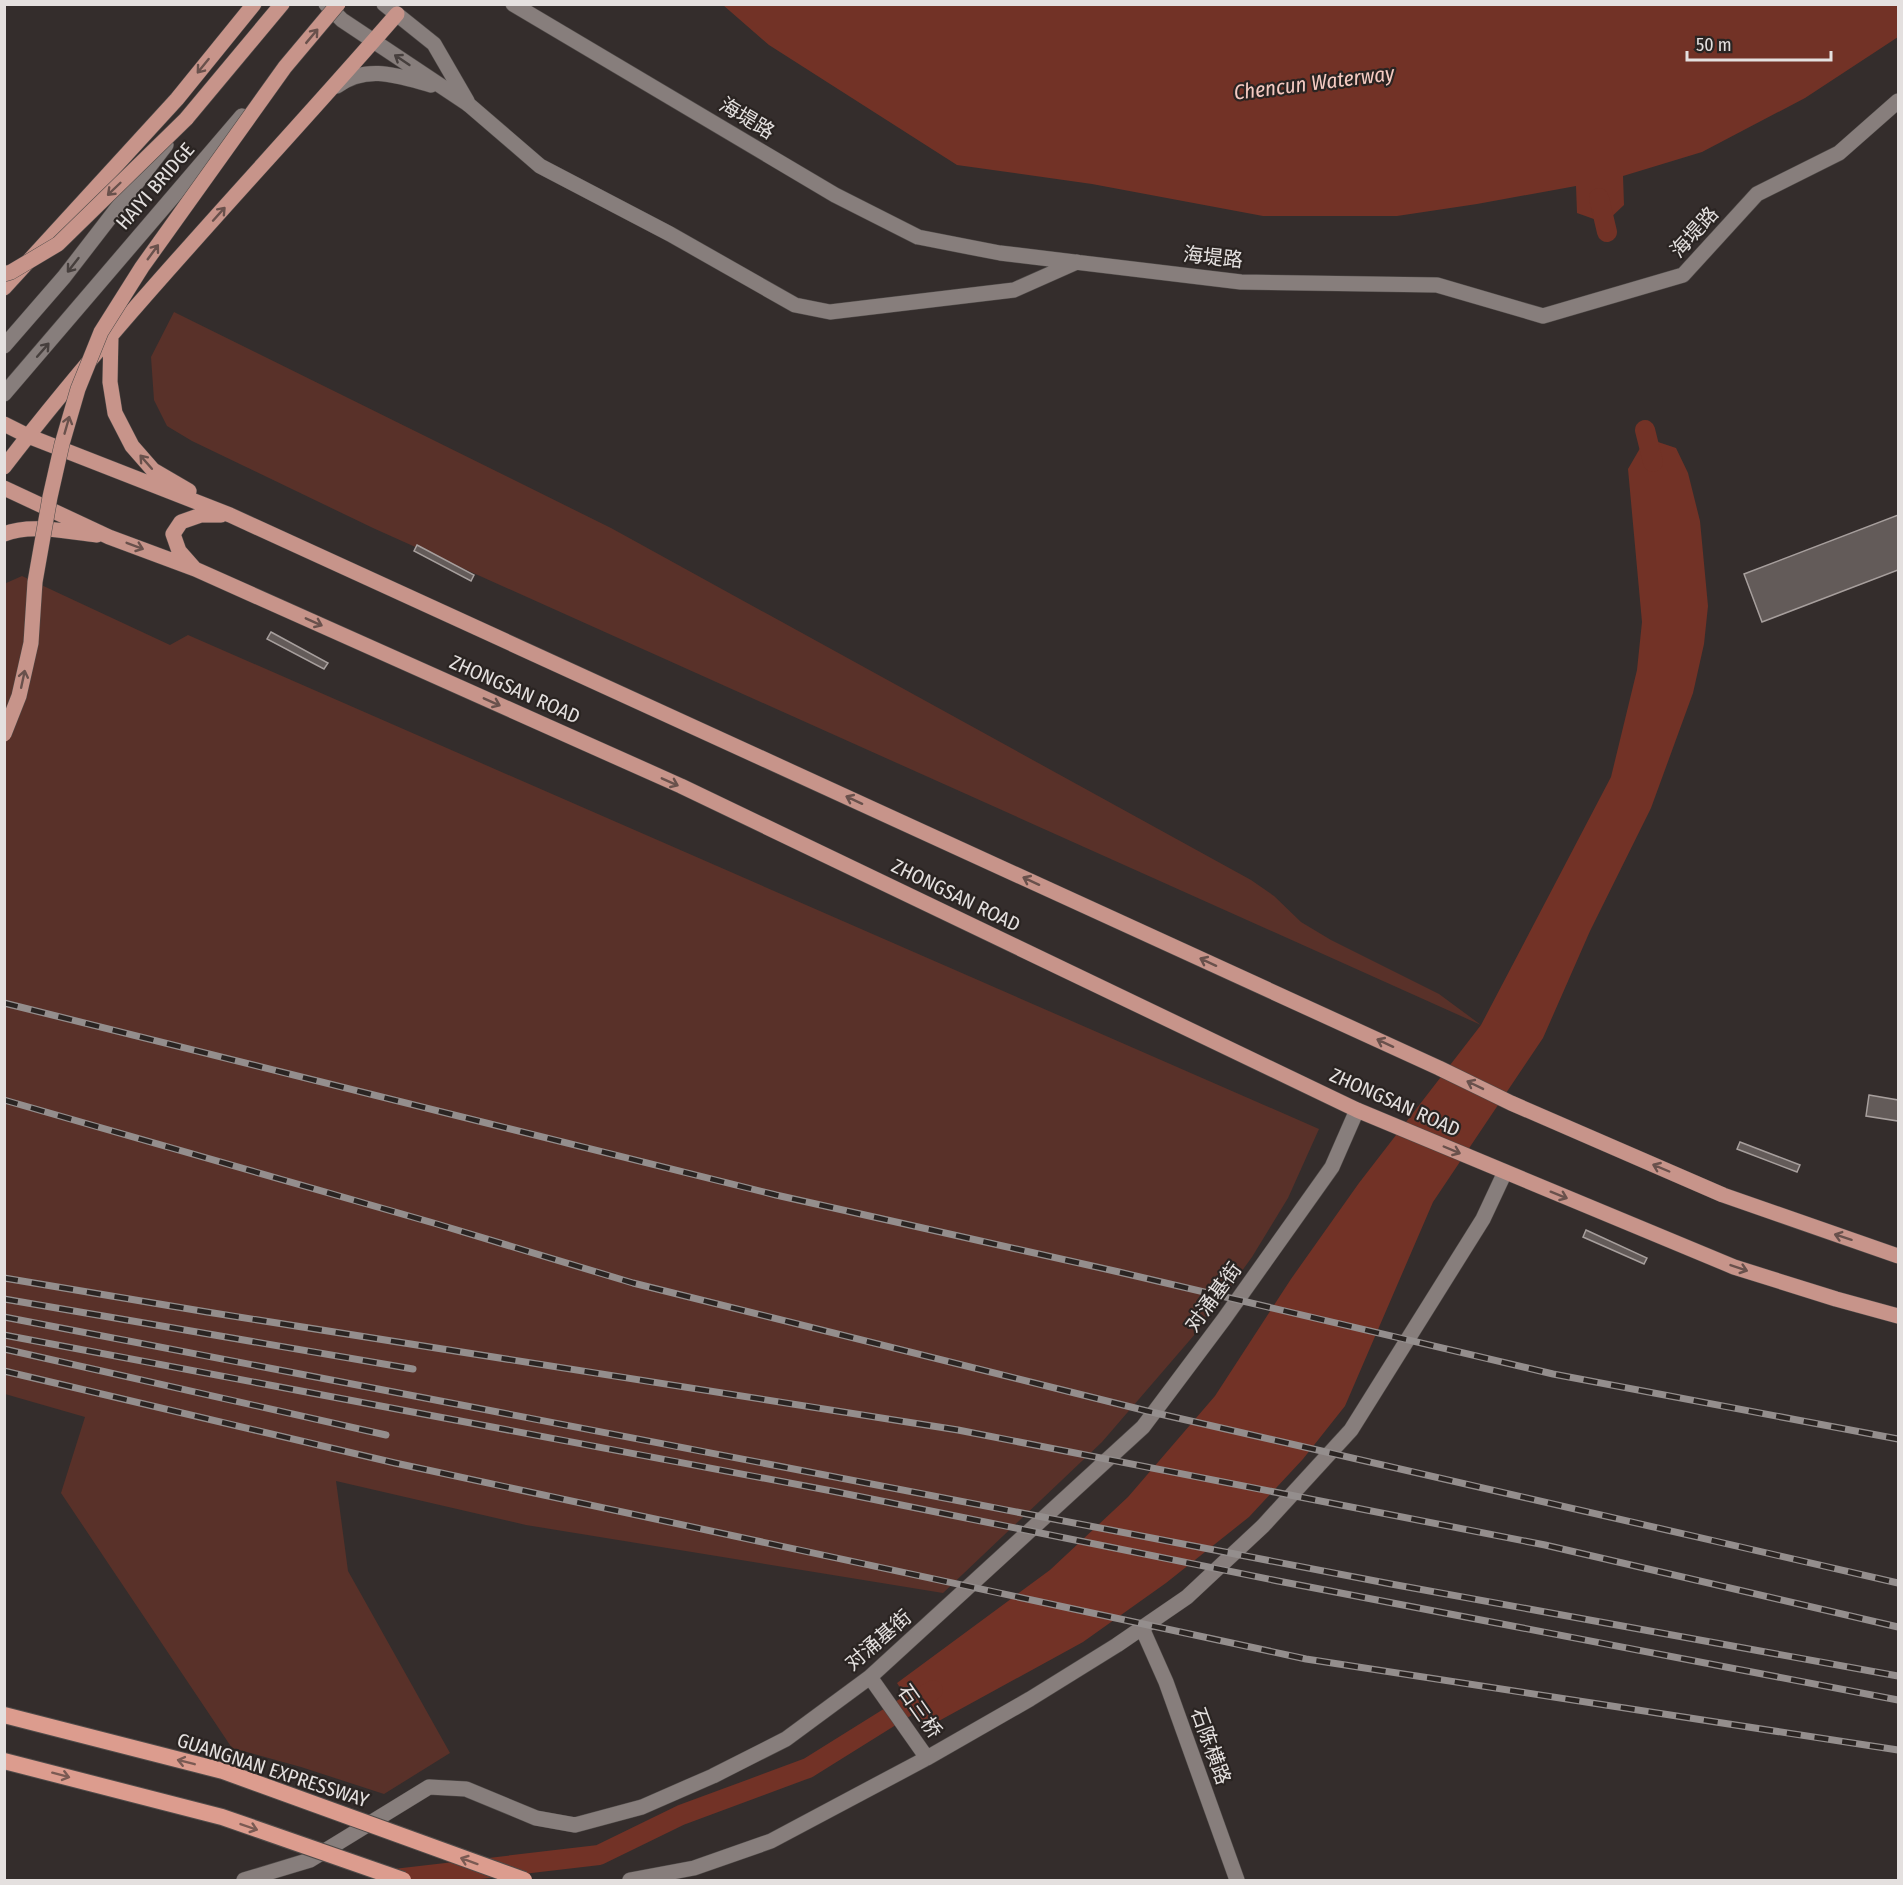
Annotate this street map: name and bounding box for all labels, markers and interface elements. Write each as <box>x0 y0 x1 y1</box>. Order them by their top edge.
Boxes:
scale bar <box>1687 24 1831 62</box>
one-way arrow <box>305 28 318 44</box>
text: 50 m <box>1696 34 1732 56</box>
one-way arrow <box>395 54 411 66</box>
one-way arrow <box>197 58 210 74</box>
water label: Chencun Waterway <box>1232 60 1396 106</box>
street label: 海堤路 <box>715 92 779 144</box>
street label: HAIYI BRIDGE <box>111 138 199 234</box>
one-way arrow <box>107 182 122 197</box>
street label: 海堤路 <box>1665 202 1723 262</box>
one-way arrow <box>212 207 226 222</box>
street label: 海堤路 <box>1182 242 1244 272</box>
one-way arrow <box>146 244 159 260</box>
one-way arrow <box>67 257 80 273</box>
one-way arrow <box>36 342 49 358</box>
one-way arrow <box>62 416 73 435</box>
one-way arrow <box>139 454 152 470</box>
one-way arrow <box>125 542 143 553</box>
one-way arrow <box>305 617 323 629</box>
street label: ZHONGSAN ROAD <box>446 650 584 728</box>
one-way arrow <box>17 670 29 689</box>
one-way arrow <box>483 697 501 708</box>
one-way arrow <box>661 776 679 788</box>
one-way arrow <box>845 793 863 805</box>
street label: ZHONGSAN ROAD <box>888 854 1024 936</box>
one-way arrow <box>1022 874 1040 886</box>
one-way arrow <box>1200 956 1218 967</box>
one-way arrow <box>1377 1037 1395 1049</box>
street label: ZHONGSAN ROAD <box>1326 1063 1464 1141</box>
one-way arrow <box>1466 1079 1484 1091</box>
one-way arrow <box>1442 1145 1460 1156</box>
one-way arrow <box>1652 1162 1671 1173</box>
one-way arrow <box>1549 1190 1568 1201</box>
one-way arrow <box>1834 1231 1853 1242</box>
street label: 对涌基街 <box>1180 1258 1246 1336</box>
one-way arrow <box>1729 1264 1748 1275</box>
street label: 对涌基街 <box>840 1605 916 1675</box>
street label: 石三桥 <box>893 1680 947 1742</box>
street label: 石陈横路 <box>1186 1704 1236 1788</box>
street label: GUANGNAN EXPRESSWAY <box>174 1728 372 1812</box>
one-way arrow <box>177 1755 196 1767</box>
one-way arrow <box>51 1770 70 1782</box>
one-way arrow <box>239 1822 258 1833</box>
one-way arrow <box>460 1854 479 1865</box>

